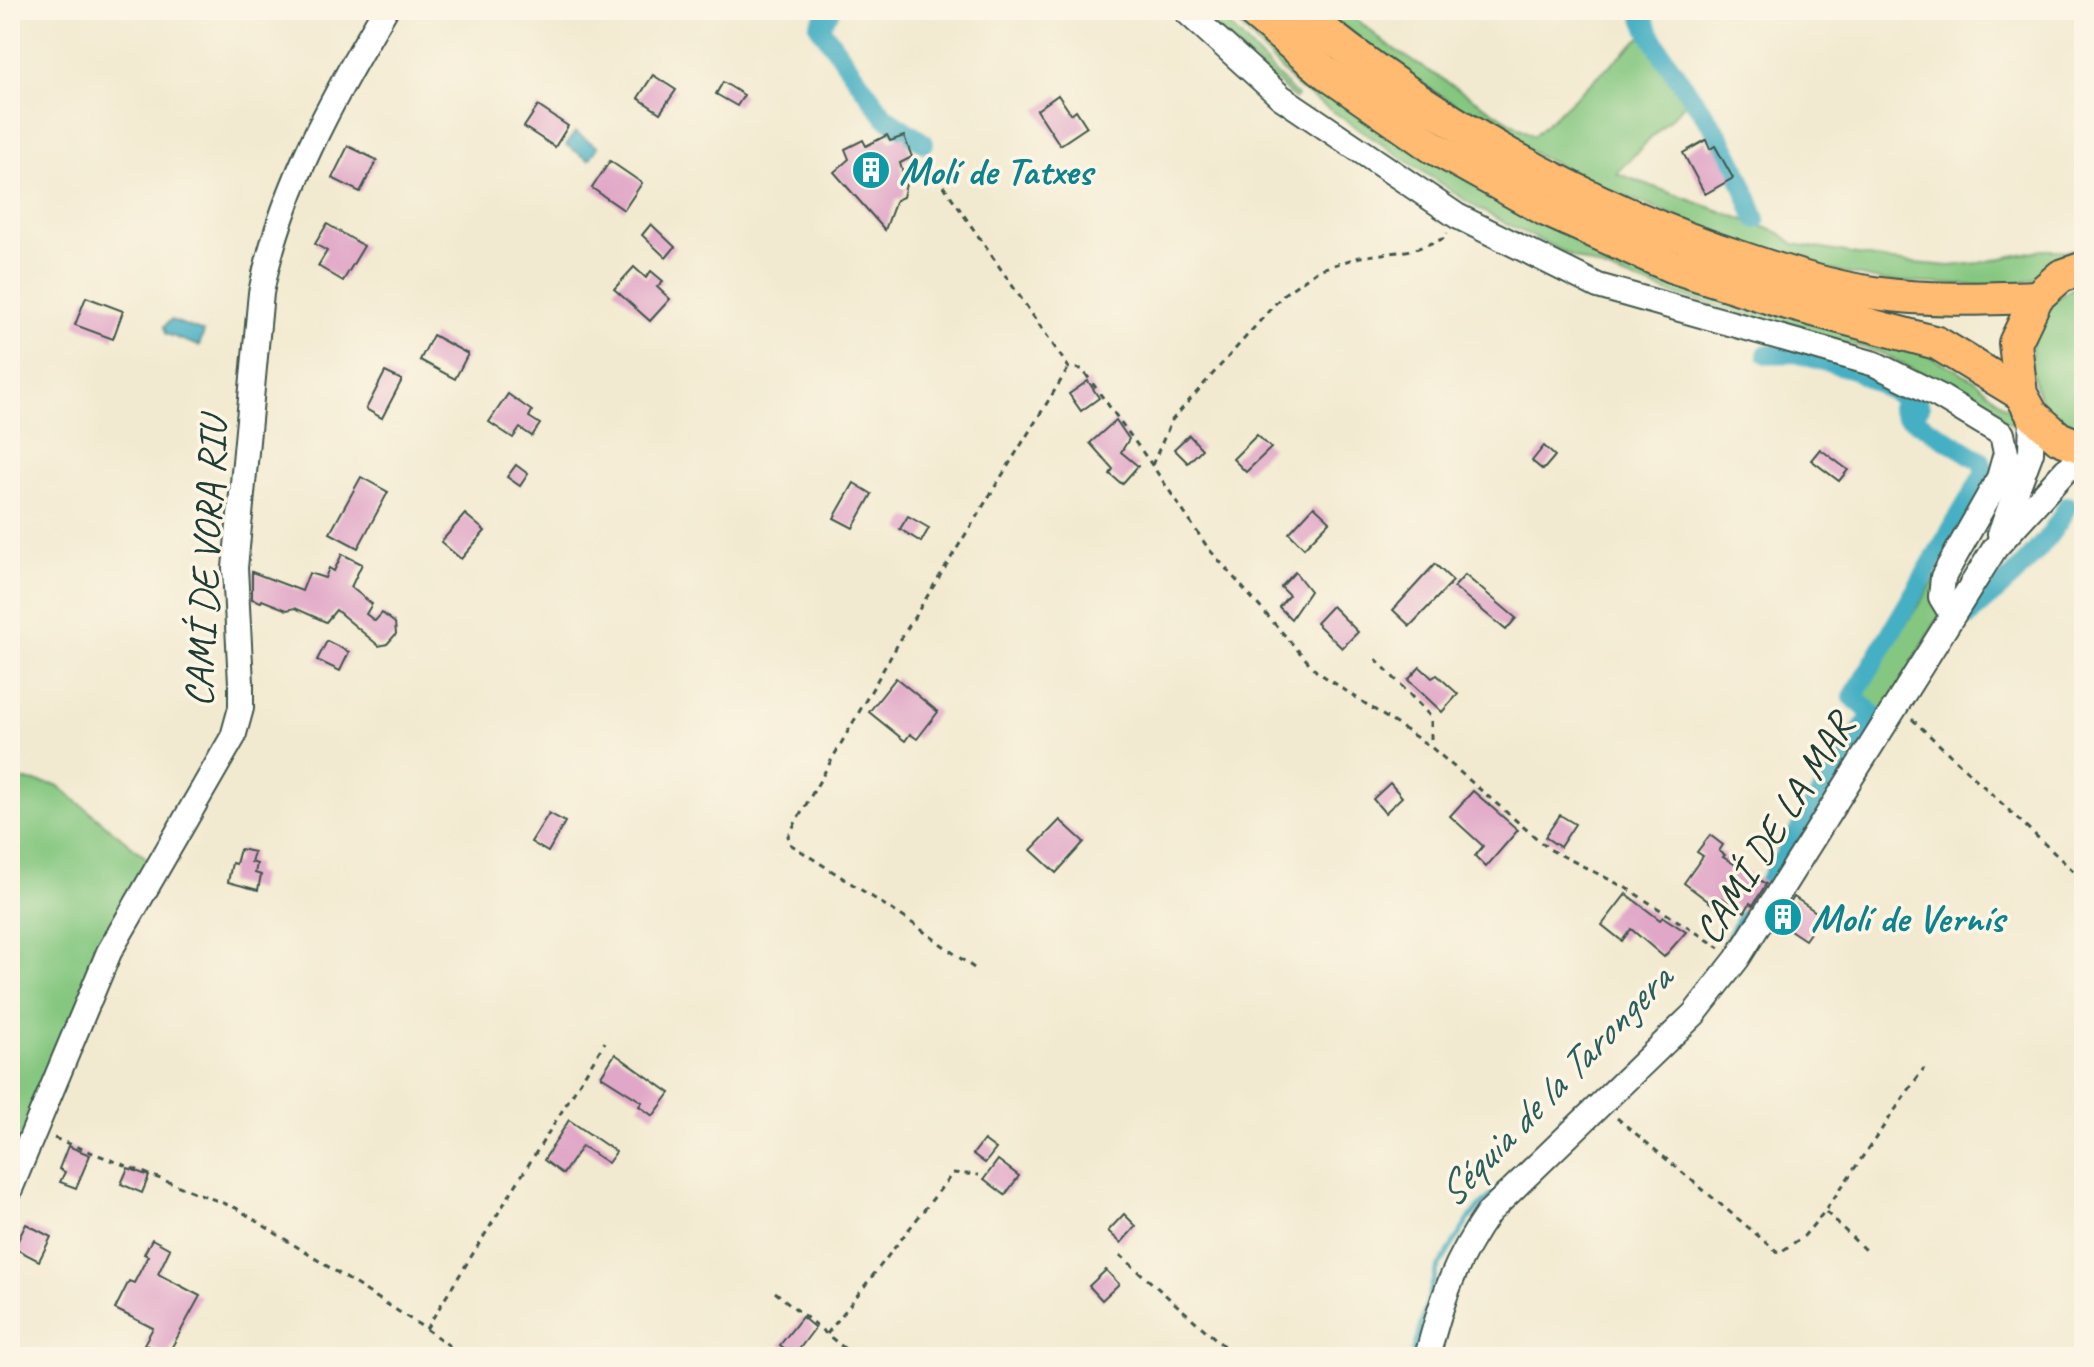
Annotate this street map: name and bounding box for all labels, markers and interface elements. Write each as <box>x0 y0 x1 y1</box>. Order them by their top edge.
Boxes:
place label: Molí de Tatxes <box>899 146 1096 196</box>
building icon: Molí de Tatxes <box>850 149 892 191</box>
street label: CAMÍ DE VORA RIU <box>173 409 239 708</box>
street label: CAMÍ DE LA MAR <box>1683 700 1867 953</box>
place label: Molí de Vernís <box>1811 893 2008 943</box>
building icon: Molí de Vernís <box>1762 896 1804 938</box>
water label: Séquia de la Tarongera <box>1425 950 1686 1218</box>

